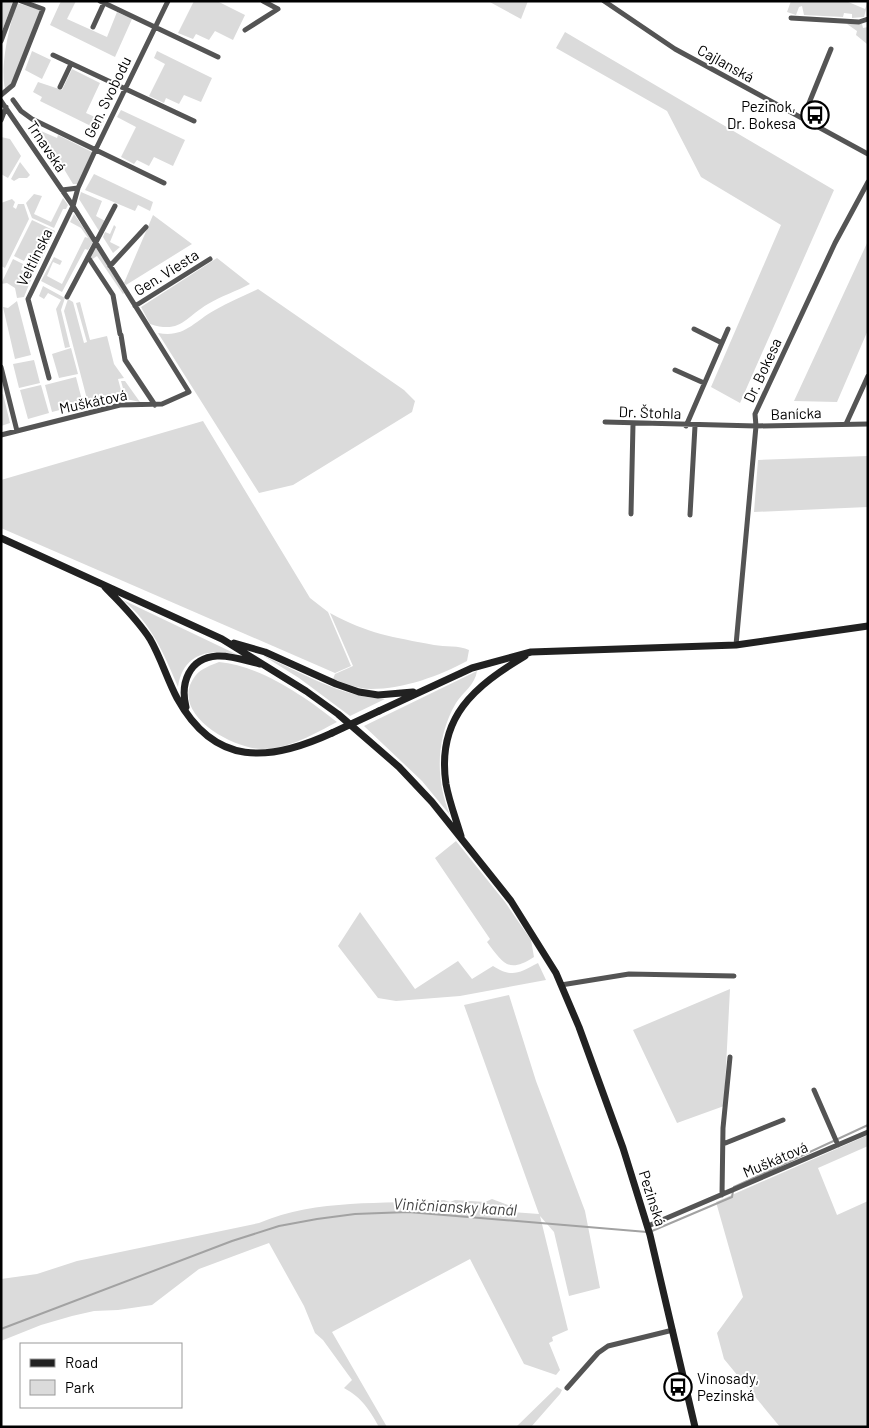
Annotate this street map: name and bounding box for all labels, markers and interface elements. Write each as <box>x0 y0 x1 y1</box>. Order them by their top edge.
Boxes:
street label: Cajlanská <box>695 40 757 86</box>
street label: Gen. Svobodu <box>80 53 134 141</box>
place label: Pezinok, Dr. Bokesa <box>727 97 796 132</box>
bus stop icon: Pezinok, Dr. Bokesa <box>800 100 830 130</box>
street label: Trnavská <box>23 117 71 175</box>
street label: Veltlínska <box>12 225 56 289</box>
street label: Gen. Viesta <box>130 245 202 299</box>
street label: Dr. Bokesa <box>739 335 785 405</box>
street label: Muškátová <box>57 385 129 417</box>
street label: Dr. Štohla <box>618 402 682 422</box>
street label: Banícka <box>770 403 822 423</box>
street label: Muškátová <box>740 1137 810 1181</box>
street label: Pezinská <box>636 1168 670 1228</box>
water label: Viničniansky kanál <box>393 1193 518 1219</box>
legend <box>20 1343 182 1408</box>
text: Road <box>65 1353 98 1371</box>
place label: Vinosady, Pezinská <box>697 1369 759 1404</box>
bus stop icon: Vinosady, Pezinská <box>663 1372 693 1402</box>
text: Park <box>65 1378 95 1396</box>

